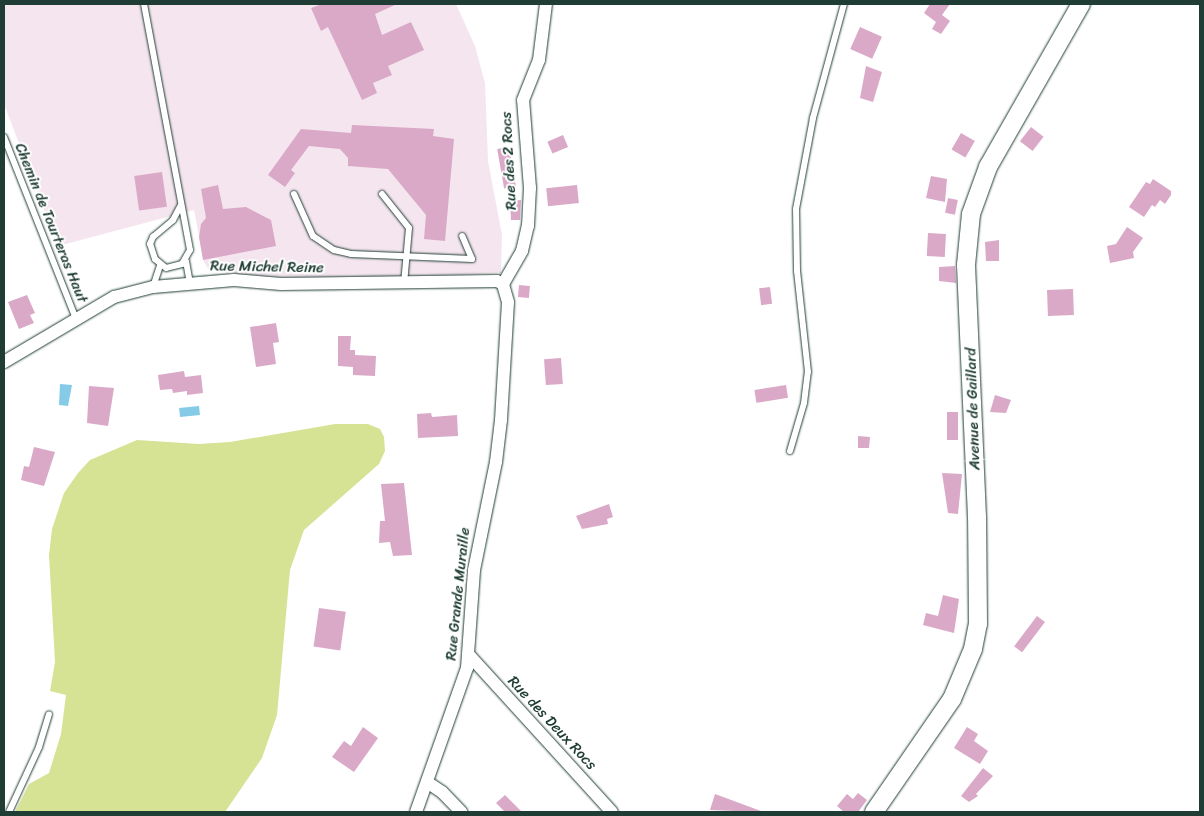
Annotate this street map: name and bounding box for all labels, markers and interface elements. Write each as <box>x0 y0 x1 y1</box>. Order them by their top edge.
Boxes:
street label: Rue des 2 Rocs <box>497 111 521 211</box>
street label: Chemin de Tourteras Haut <box>10 140 92 306</box>
street label: Rue Michel Reine <box>211 257 323 277</box>
street label: Avenue de Gaillard <box>962 348 984 470</box>
street label: Rue Grande Muraille <box>442 527 474 661</box>
street label: Rue des Deux Rocs <box>504 672 600 774</box>

